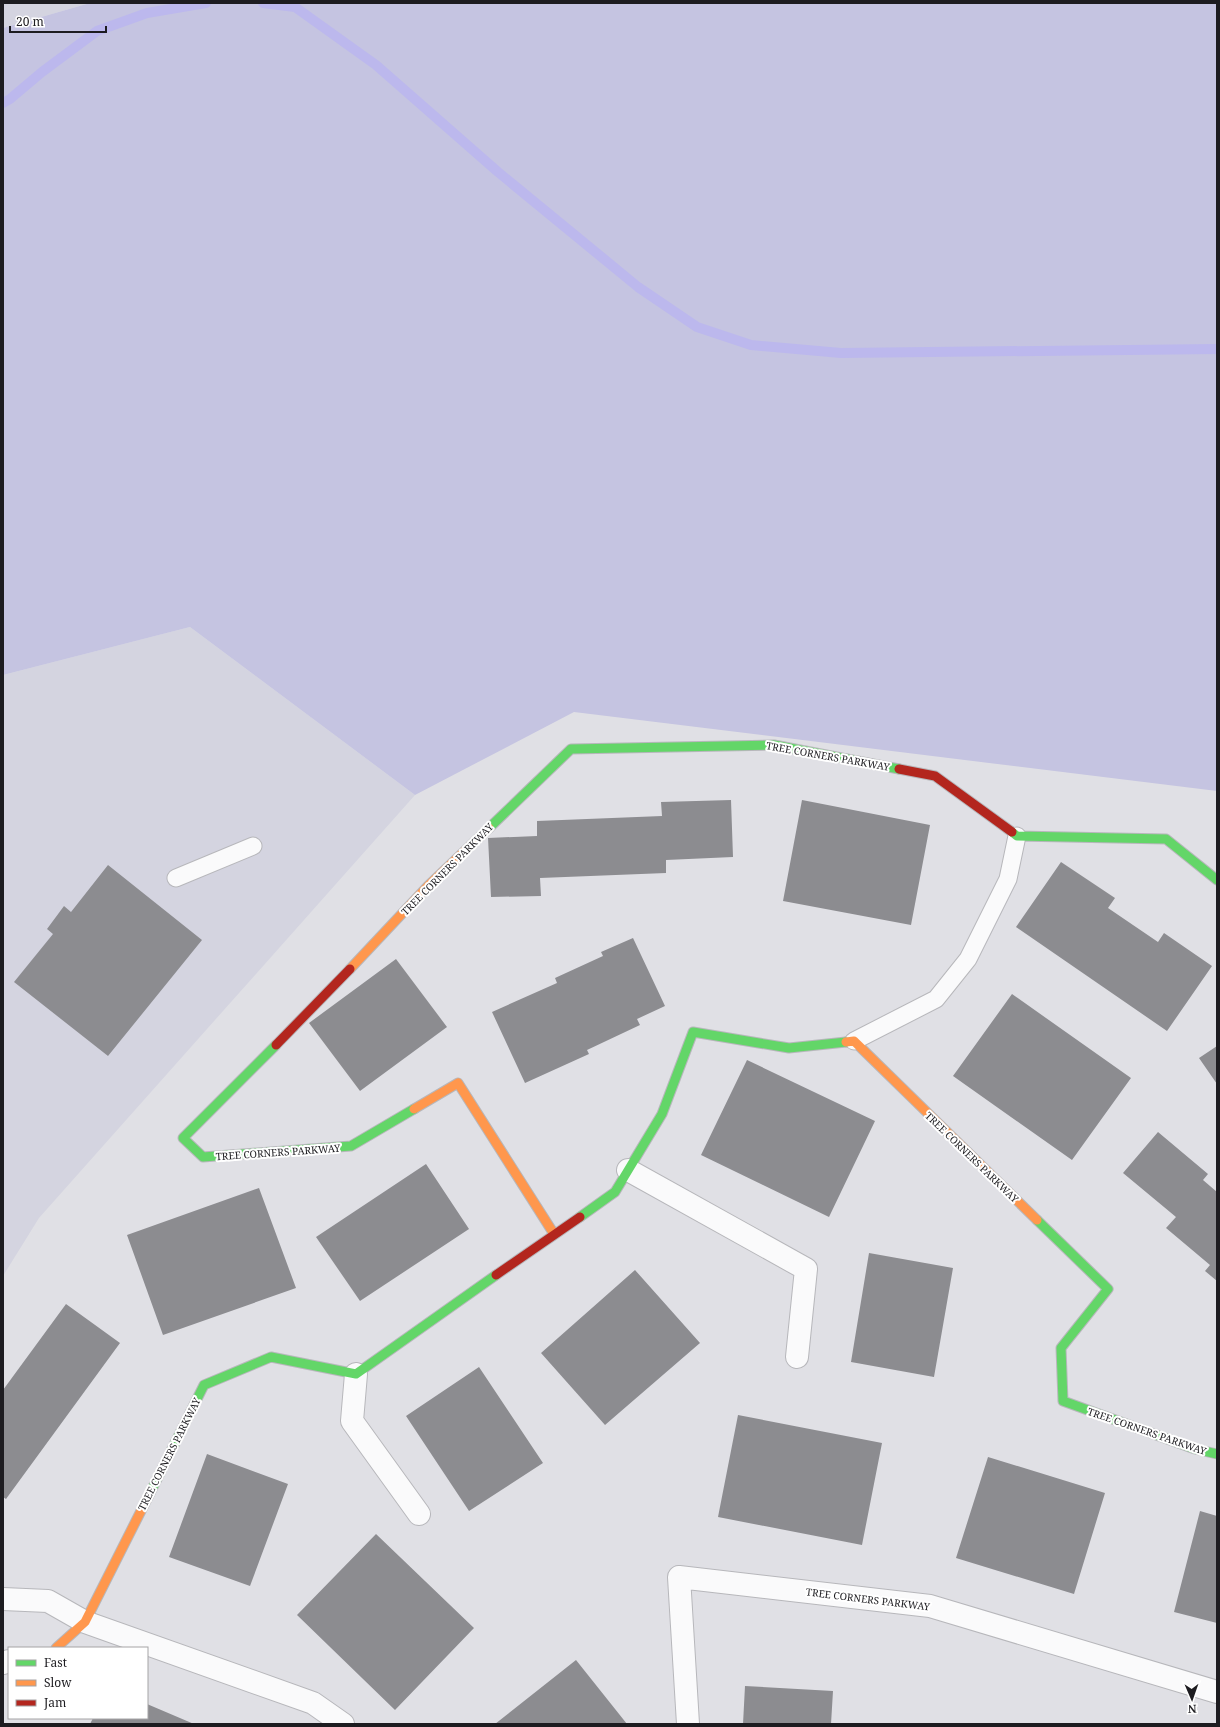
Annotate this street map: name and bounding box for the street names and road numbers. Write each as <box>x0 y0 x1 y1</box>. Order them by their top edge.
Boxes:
street label: TREE CORNERS PARKWAY <box>765 738 891 774</box>
street label: TREE CORNERS PARKWAY <box>398 819 497 918</box>
street label: TREE CORNERS PARKWAY <box>922 1109 1022 1206</box>
street label: TREE CORNERS PARKWAY <box>215 1141 342 1163</box>
street label: TREE CORNERS PARKWAY <box>134 1395 204 1513</box>
street label: TREE CORNERS PARKWAY <box>1086 1404 1209 1458</box>
street label: TREE CORNERS PARKWAY <box>805 1584 932 1614</box>

